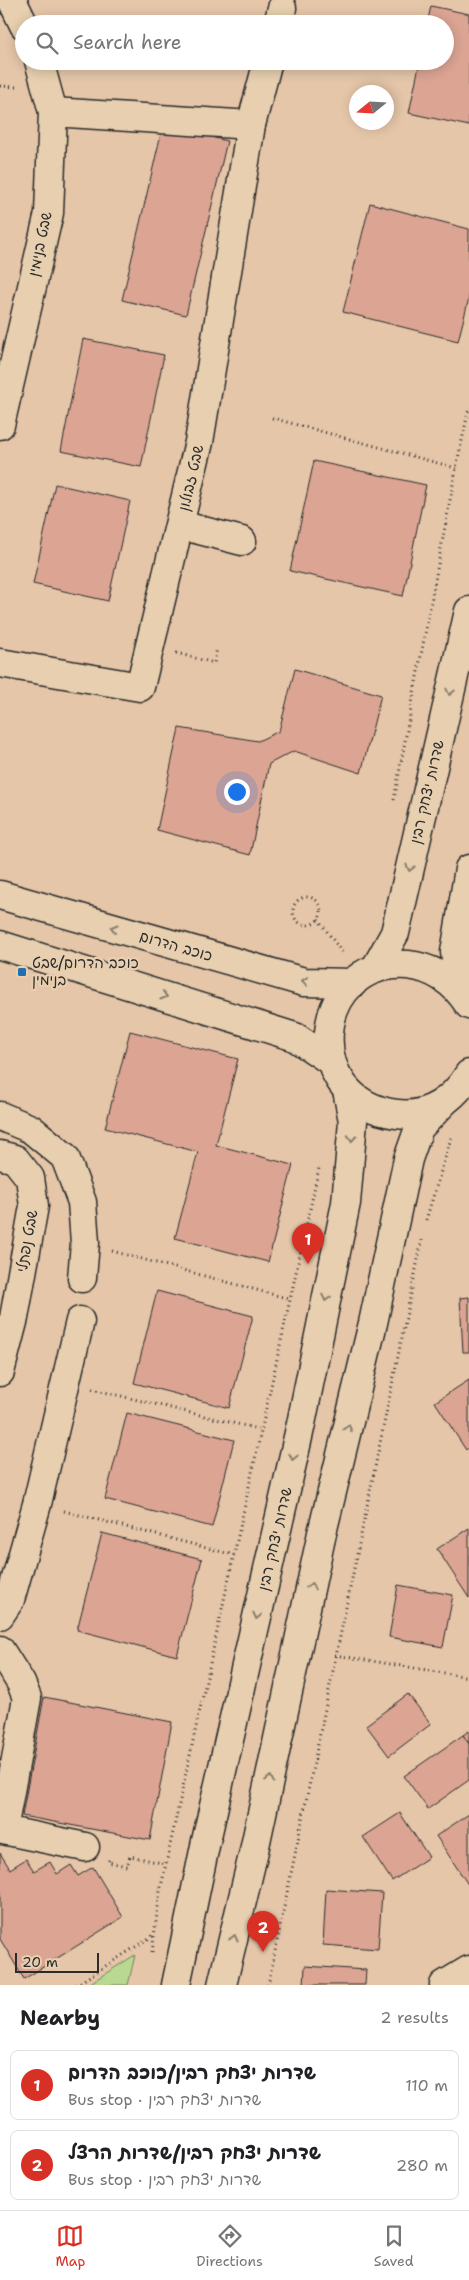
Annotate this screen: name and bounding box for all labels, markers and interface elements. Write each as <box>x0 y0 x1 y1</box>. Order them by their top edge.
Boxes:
search box <box>15 15 454 70</box>
icon: search <box>33 29 61 57</box>
text: Search here <box>73 30 182 55</box>
north arrow <box>349 85 394 130</box>
street label: שבט בנימין <box>23 209 57 278</box>
street label: שבט זבולון <box>174 442 208 513</box>
one-way arrow <box>445 688 456 697</box>
street label: שדרות יצחק רבין <box>405 738 449 846</box>
your location <box>224 779 250 805</box>
one-way arrow <box>405 863 416 872</box>
one-way arrow <box>111 924 119 934</box>
street label: כוכב הדרום <box>137 926 215 966</box>
place label: כוכב הדרום/שבט בנימין <box>32 953 139 990</box>
marker: כוכב הדרום/שבט בנימין <box>16 966 28 978</box>
one-way arrow <box>300 976 308 987</box>
one-way arrow <box>159 990 167 1000</box>
one-way arrow <box>347 1134 358 1142</box>
street label: שבט נפתלי <box>12 1208 42 1274</box>
pin: 1 <box>292 1223 324 1264</box>
one-way arrow <box>322 1294 332 1303</box>
one-way arrow <box>342 1423 353 1432</box>
one-way arrow <box>288 1453 299 1462</box>
street label: שדרות יצחק רבין <box>253 1485 297 1593</box>
one-way arrow <box>305 1582 316 1590</box>
one-way arrow <box>252 1611 263 1620</box>
one-way arrow <box>264 1775 275 1784</box>
pin: 2 <box>247 1911 279 1952</box>
one-way arrow <box>228 1934 238 1942</box>
scale bar <box>15 1950 99 1973</box>
text: 20 m <box>22 1953 58 1971</box>
text: Nearby <box>20 2004 100 2032</box>
text: 2 results <box>380 2007 449 2028</box>
text: שדרות יצחק רבין/כוכב הדרום <box>68 2060 316 2085</box>
text: 1 <box>33 2075 41 2096</box>
text: 110 m <box>405 2075 448 2096</box>
text: Bus stop · שדרות יצחק רבין <box>68 2089 261 2110</box>
text: שדרות יצחק רבין/שדרות הרצל <box>68 2140 321 2165</box>
text: 2 <box>31 2155 43 2176</box>
text: 280 m <box>396 2155 448 2176</box>
text: Bus stop · שדרות יצחק רבין <box>68 2169 261 2190</box>
tab: Map <box>55 2222 85 2270</box>
tab: Directions <box>196 2222 263 2270</box>
tab: Saved <box>374 2222 414 2270</box>

